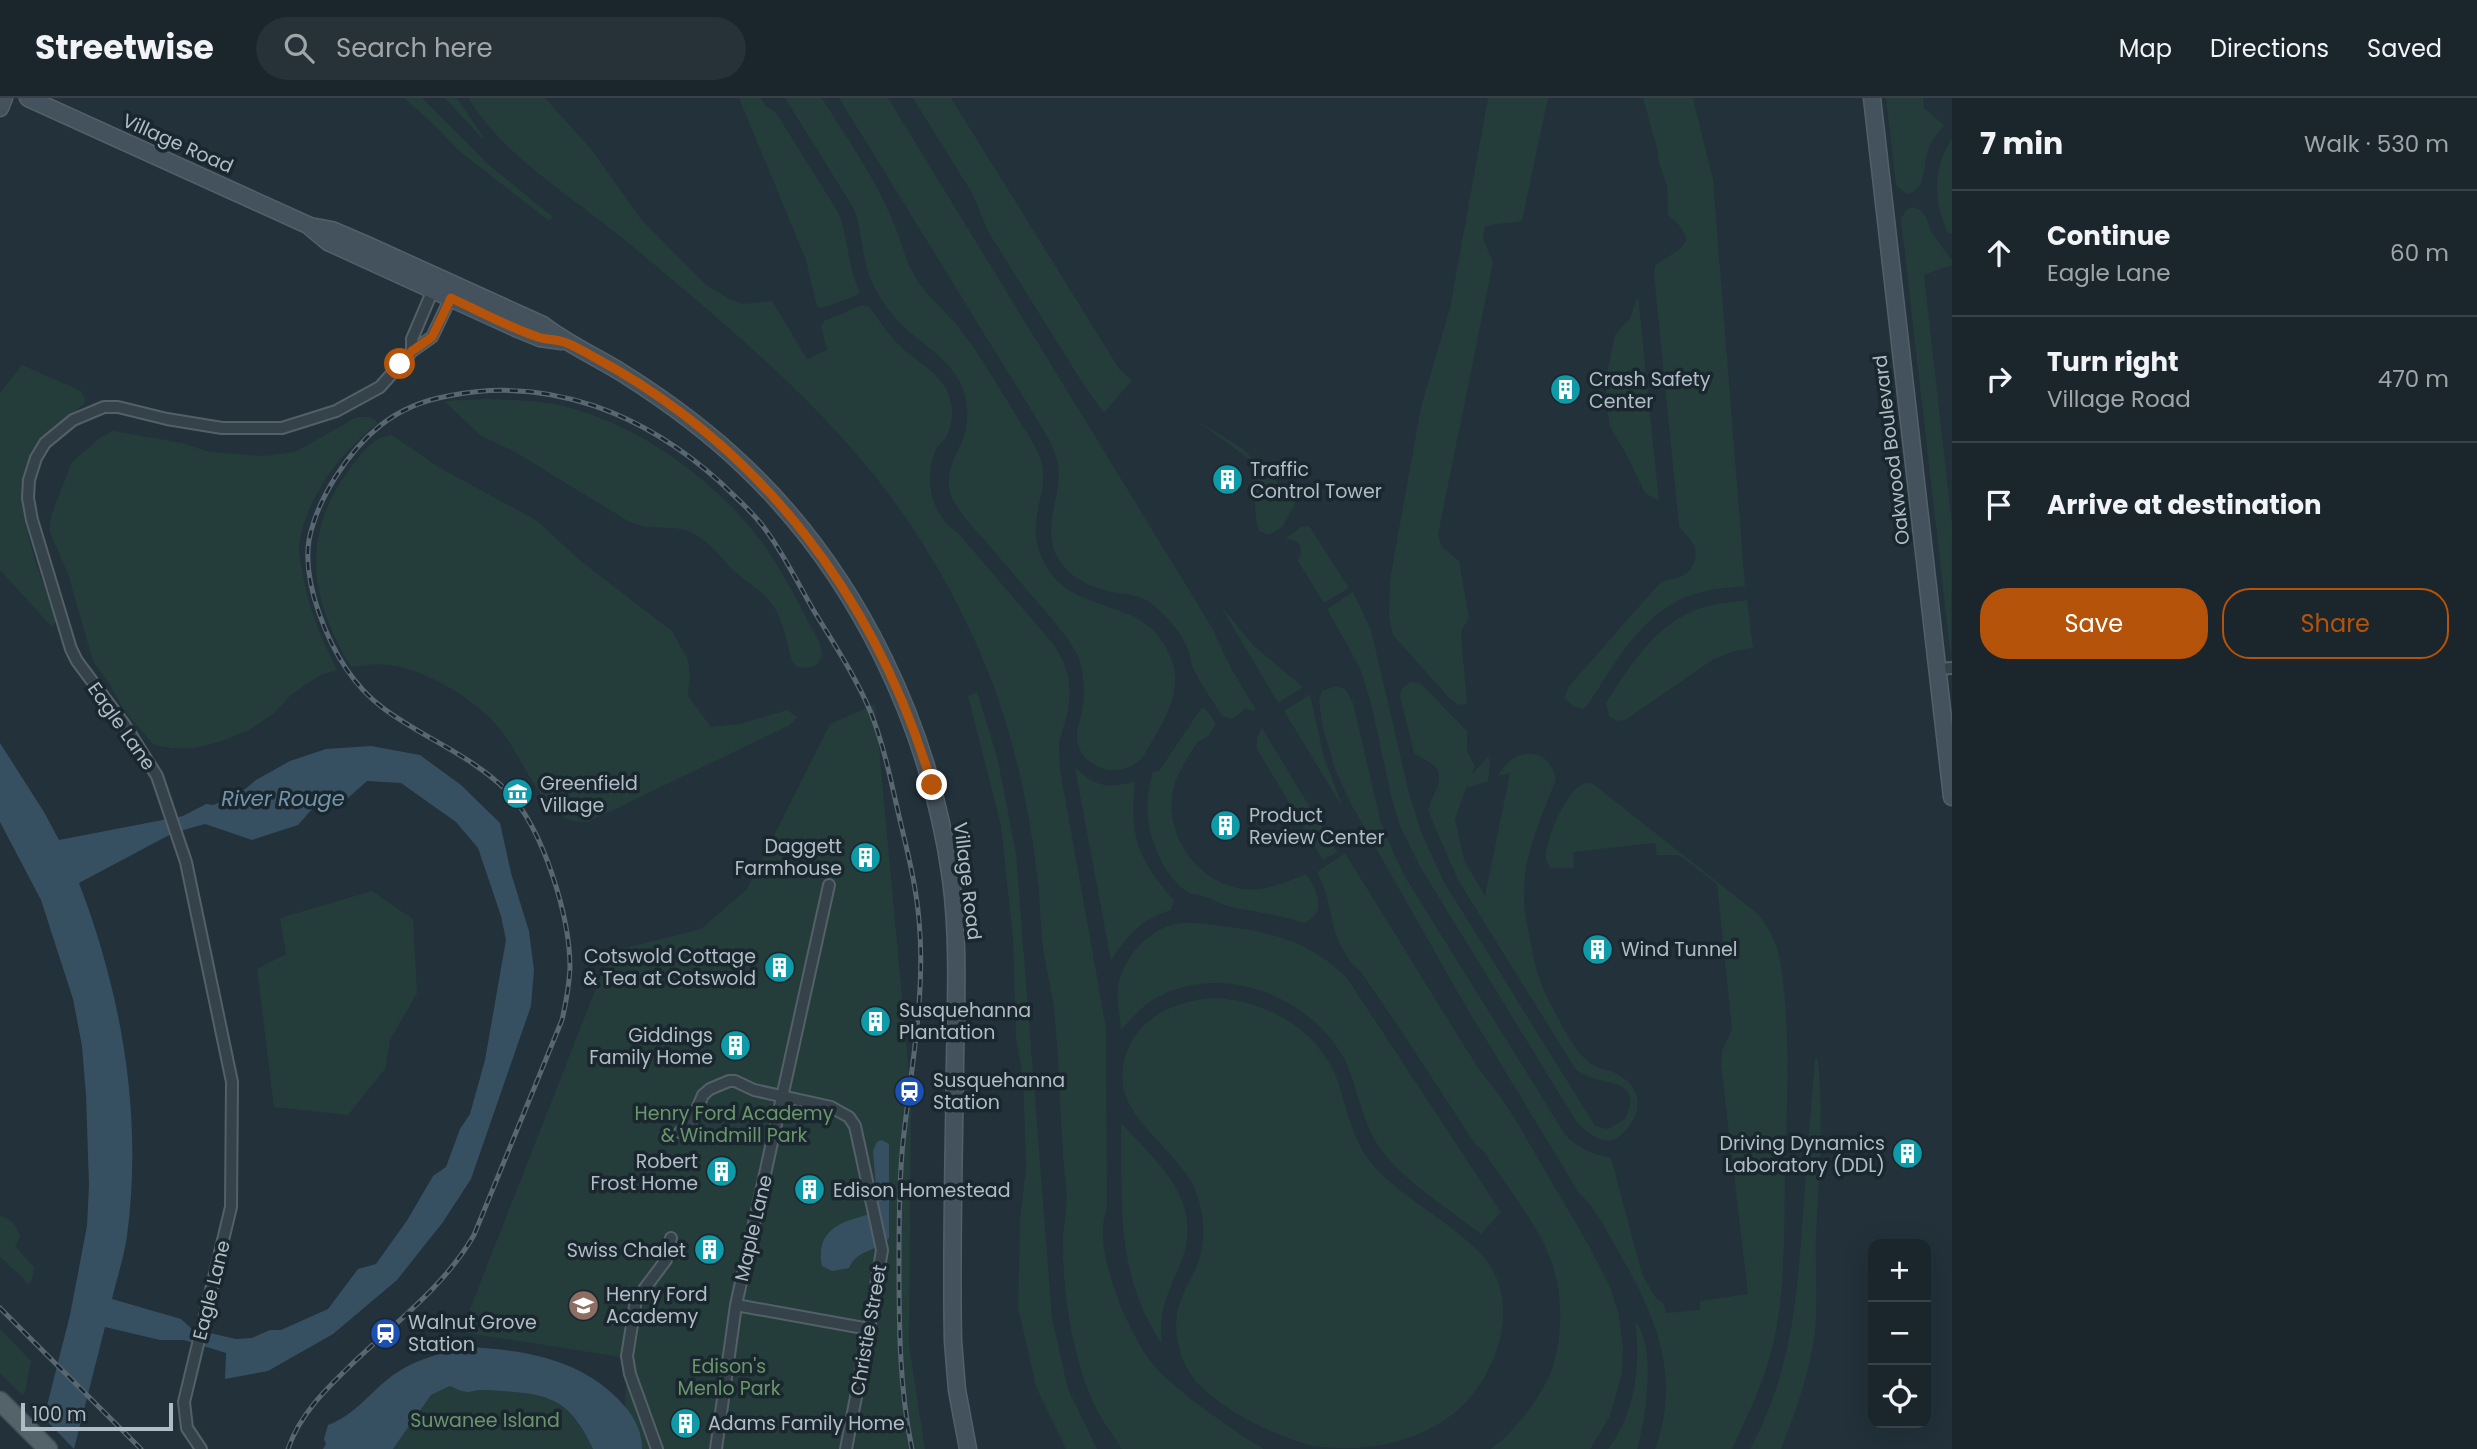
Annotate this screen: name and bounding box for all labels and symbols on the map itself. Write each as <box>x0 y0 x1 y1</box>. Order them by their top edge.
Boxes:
street label: Village Road <box>118 107 238 180</box>
route start <box>384 348 415 379</box>
street label: Oakwood Boulevard <box>1866 353 1917 546</box>
place label: Crash Safety Center <box>1589 366 1711 415</box>
building icon: Crash Safety Center <box>1549 373 1583 407</box>
place label: Traffic Control Tower <box>1250 456 1382 505</box>
building icon: Traffic Control Tower <box>1210 463 1244 497</box>
street label: Eagle Lane <box>81 677 162 776</box>
route end <box>916 769 947 800</box>
place label: Greenfield Village <box>540 770 638 819</box>
museum icon: Greenfield Village <box>500 777 534 811</box>
water label: River Rouge <box>221 784 345 813</box>
place label: Product Review Center <box>1249 802 1385 851</box>
building icon: Product Review Center <box>1209 809 1243 843</box>
street label: Village Road <box>947 820 988 942</box>
place label: Daggett Farmhouse <box>735 833 842 882</box>
building icon: Daggett Farmhouse <box>848 840 882 874</box>
building icon: Wind Tunnel <box>1581 932 1615 966</box>
place label: Wind Tunnel <box>1621 936 1738 963</box>
place label: Cotswold Cottage & Tea at Cotswold <box>583 943 756 992</box>
building icon: Cotswold Cottage & Tea at Cotswold <box>762 950 796 984</box>
place label: Susquehanna Plantation <box>899 997 1031 1046</box>
building icon: Susquehanna Plantation <box>859 1004 893 1038</box>
place label: Giddings Family Home <box>589 1022 713 1071</box>
building icon: Giddings Family Home <box>719 1029 753 1063</box>
place label: Susquehanna Station <box>933 1067 1065 1116</box>
station icon: Susquehanna Station <box>893 1074 927 1108</box>
park label: Henry Ford Academy & Windmill Park <box>635 1100 834 1149</box>
place label: Driving Dynamics Laboratory (DDL) <box>1720 1130 1885 1179</box>
building icon: Driving Dynamics Laboratory (DDL) <box>1891 1137 1925 1171</box>
place label: Robert Frost Home <box>591 1148 698 1197</box>
building icon: Robert Frost Home <box>704 1155 738 1189</box>
street label: Maple Lane <box>728 1172 779 1284</box>
building icon: Edison Homestead <box>793 1173 827 1207</box>
place label: Edison Homestead <box>833 1177 1011 1204</box>
building icon: Swiss Chalet <box>692 1233 726 1267</box>
street label: Eagle Lane <box>186 1237 237 1343</box>
place label: Swiss Chalet <box>567 1237 686 1264</box>
street label: Christie Street <box>844 1262 893 1398</box>
place label: Henry Ford Academy <box>606 1281 708 1330</box>
school or university icon: Henry Ford Academy <box>566 1288 600 1322</box>
place label: Walnut Grove Station <box>408 1309 537 1358</box>
station icon: Walnut Grove Station <box>368 1316 402 1350</box>
park label: Edison's Menlo Park <box>678 1353 781 1402</box>
scale bar <box>21 1400 173 1432</box>
building icon: Adams Family Home <box>668 1406 702 1440</box>
park label: Suwanee Island <box>410 1407 560 1434</box>
place label: Adams Family Home <box>708 1410 905 1437</box>

